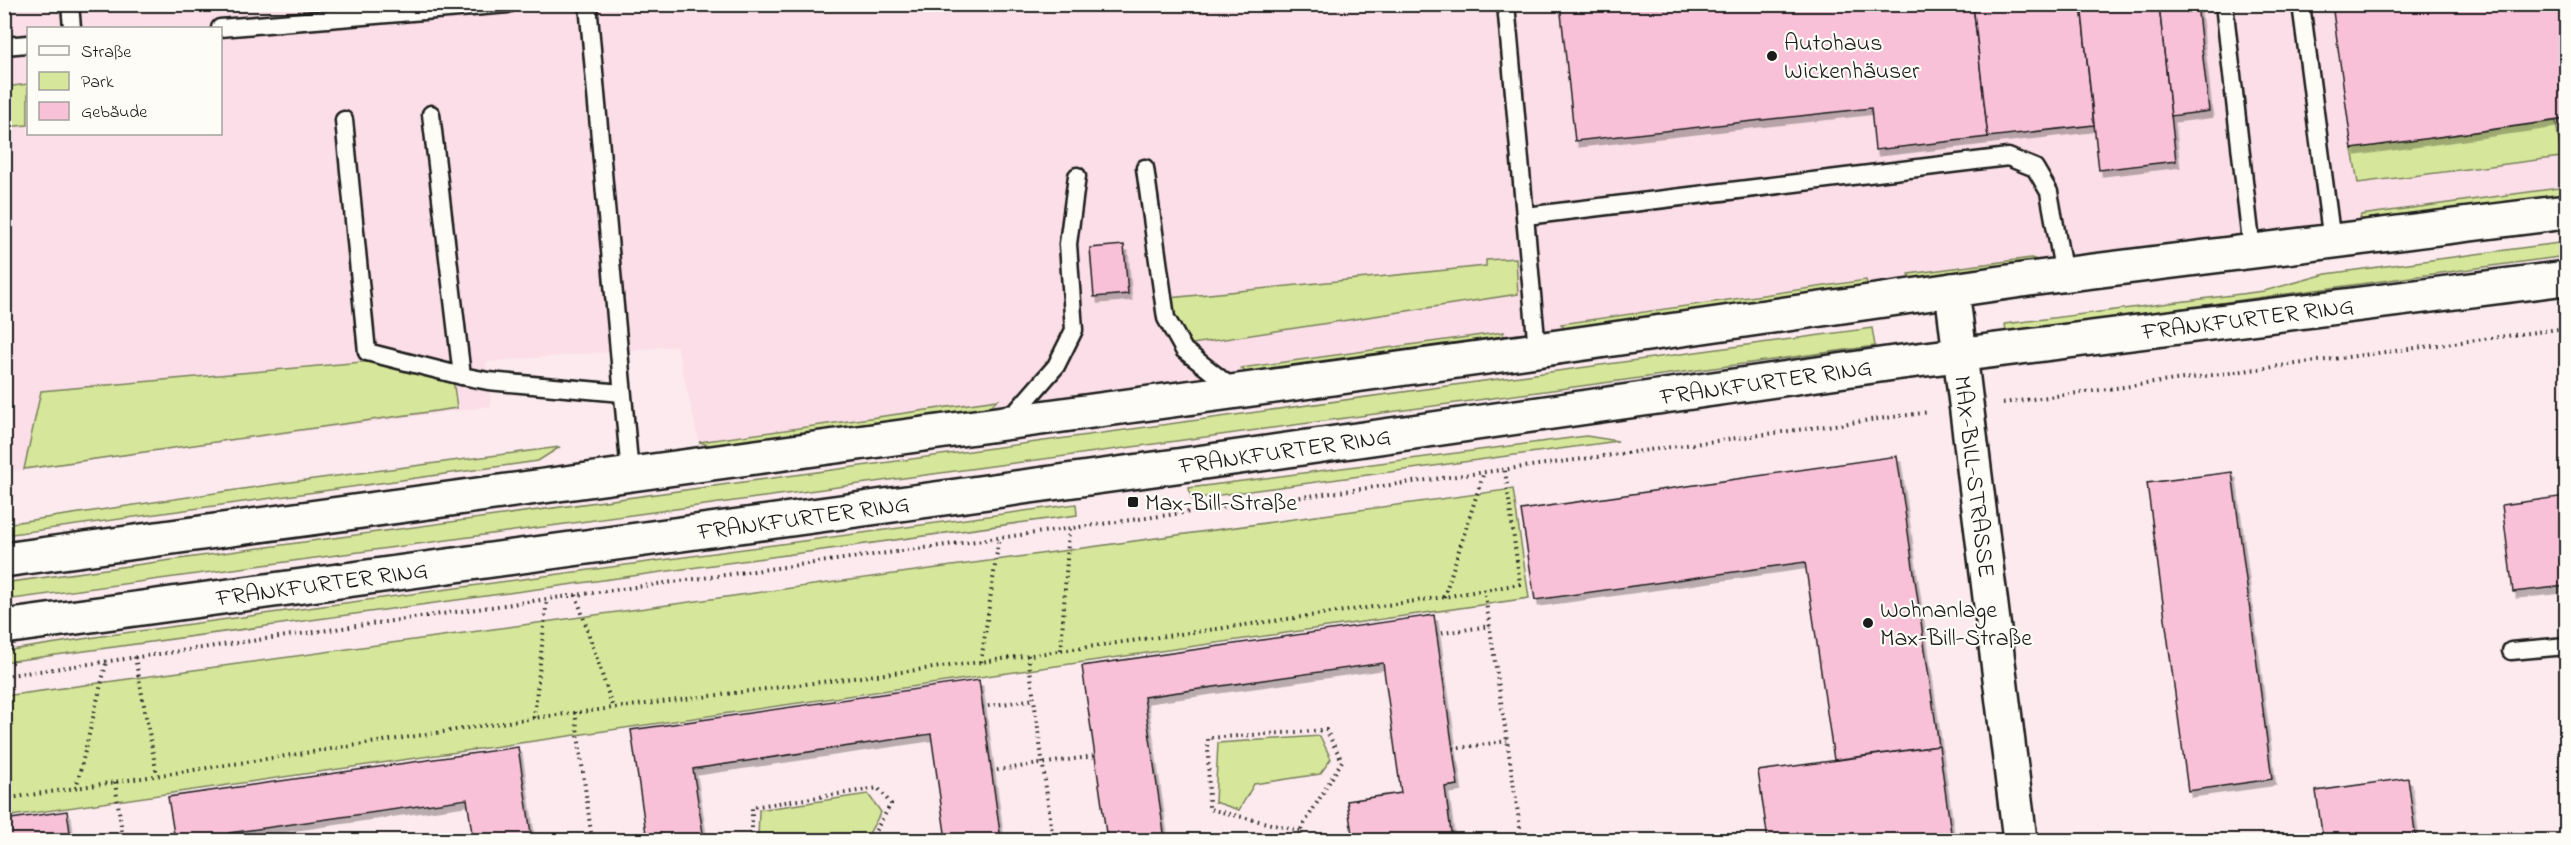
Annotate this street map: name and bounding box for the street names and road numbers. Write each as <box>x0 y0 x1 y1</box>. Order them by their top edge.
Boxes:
street label: FRANKFURTER RING <box>2139 290 2356 352</box>
street label: FRANKFURTER RING <box>1657 351 1874 416</box>
street label: MAX-BILL-STRASSE <box>1943 374 2002 580</box>
street label: FRANKFURTER RING <box>1176 420 1393 485</box>
street label: FRANKFURTER RING <box>695 488 912 552</box>
street label: FRANKFURTER RING <box>213 554 430 618</box>

